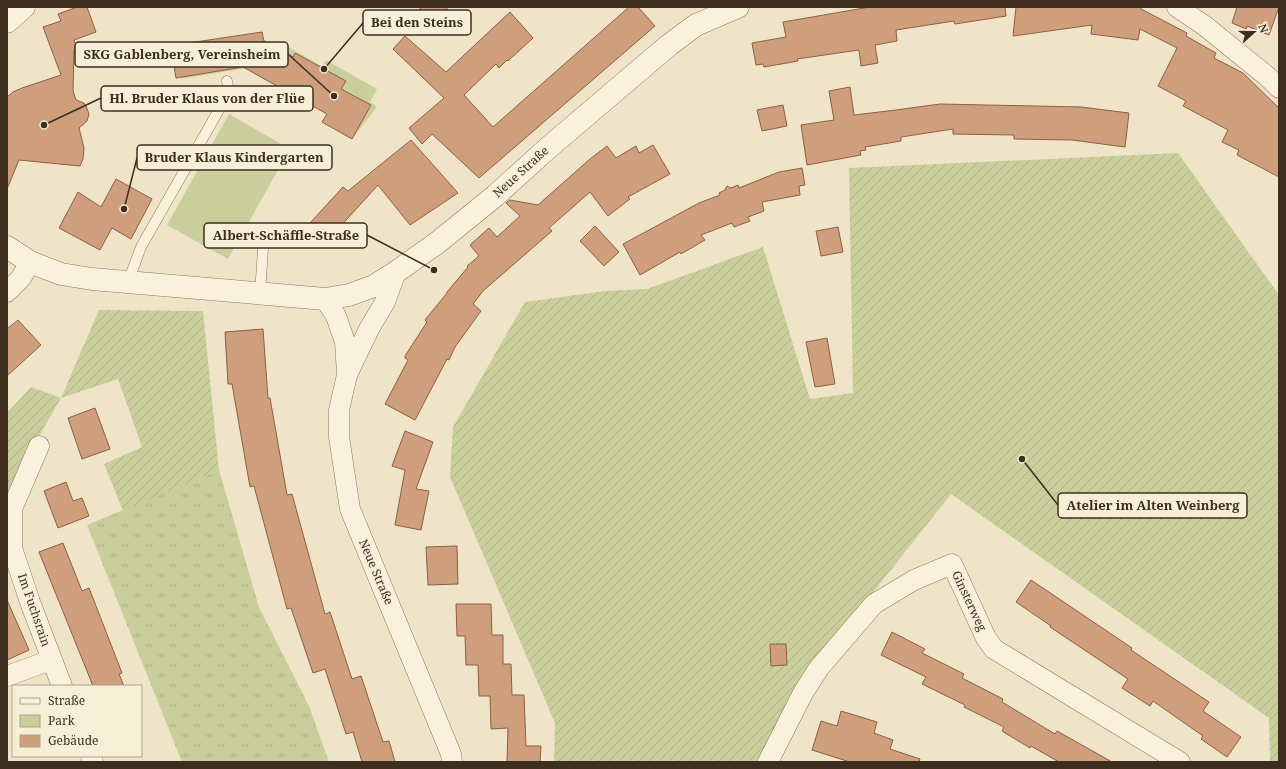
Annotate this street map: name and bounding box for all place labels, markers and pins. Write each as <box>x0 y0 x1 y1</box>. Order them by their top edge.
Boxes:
callout: Bei den Steins <box>363 10 471 35</box>
callout: SKG Gablenberg, Vereinsheim <box>75 42 288 67</box>
callout: Hl. Bruder Klaus von der Flüe <box>101 86 313 111</box>
callout: Bruder Klaus Kindergarten <box>137 145 332 170</box>
callout: Albert-Schäffle-Straße <box>204 223 367 248</box>
callout: Atelier im Alten Weinberg <box>1058 493 1247 518</box>

